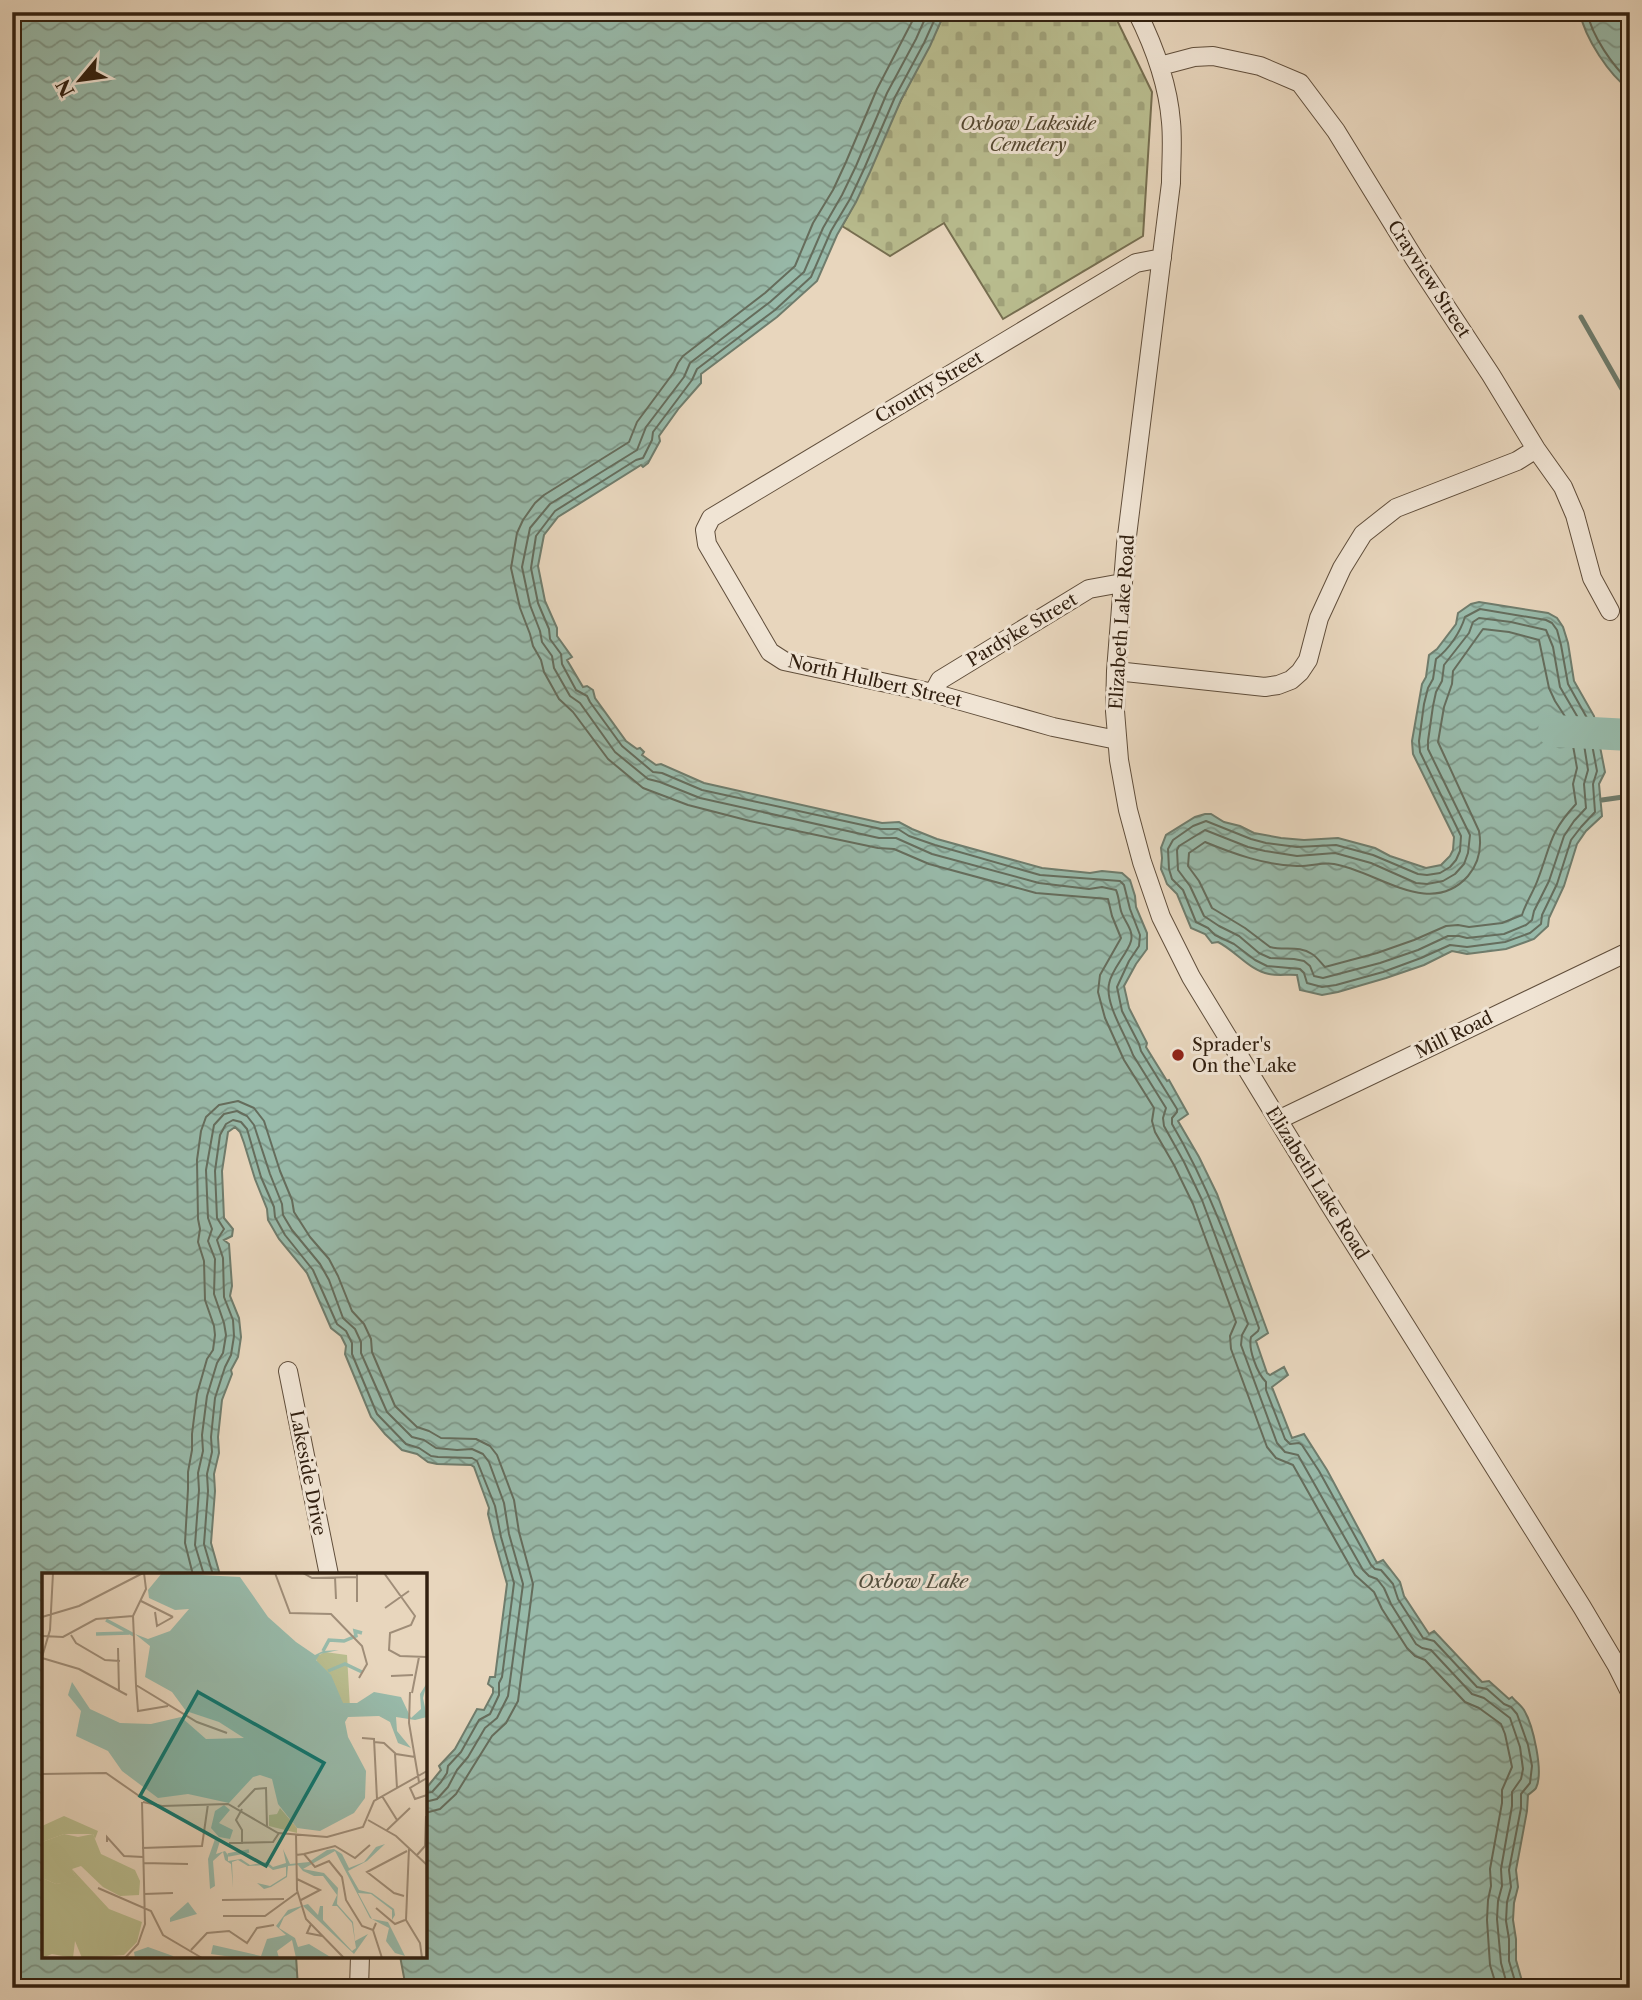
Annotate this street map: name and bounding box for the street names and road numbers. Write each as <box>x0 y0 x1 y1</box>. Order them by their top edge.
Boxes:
street label: Crayview Street <box>1383 216 1475 342</box>
street label: Croutty Street <box>871 346 987 428</box>
street label: Elizabeth Lake Road <box>1105 534 1139 710</box>
street label: Pardyke Street <box>963 588 1082 672</box>
street label: North Hulbert Street <box>786 650 965 712</box>
street label: Mill Road <box>1412 1007 1496 1063</box>
street label: Elizabeth Lake Road <box>1261 1103 1373 1263</box>
street label: Lakeside Drive <box>285 1409 331 1537</box>

